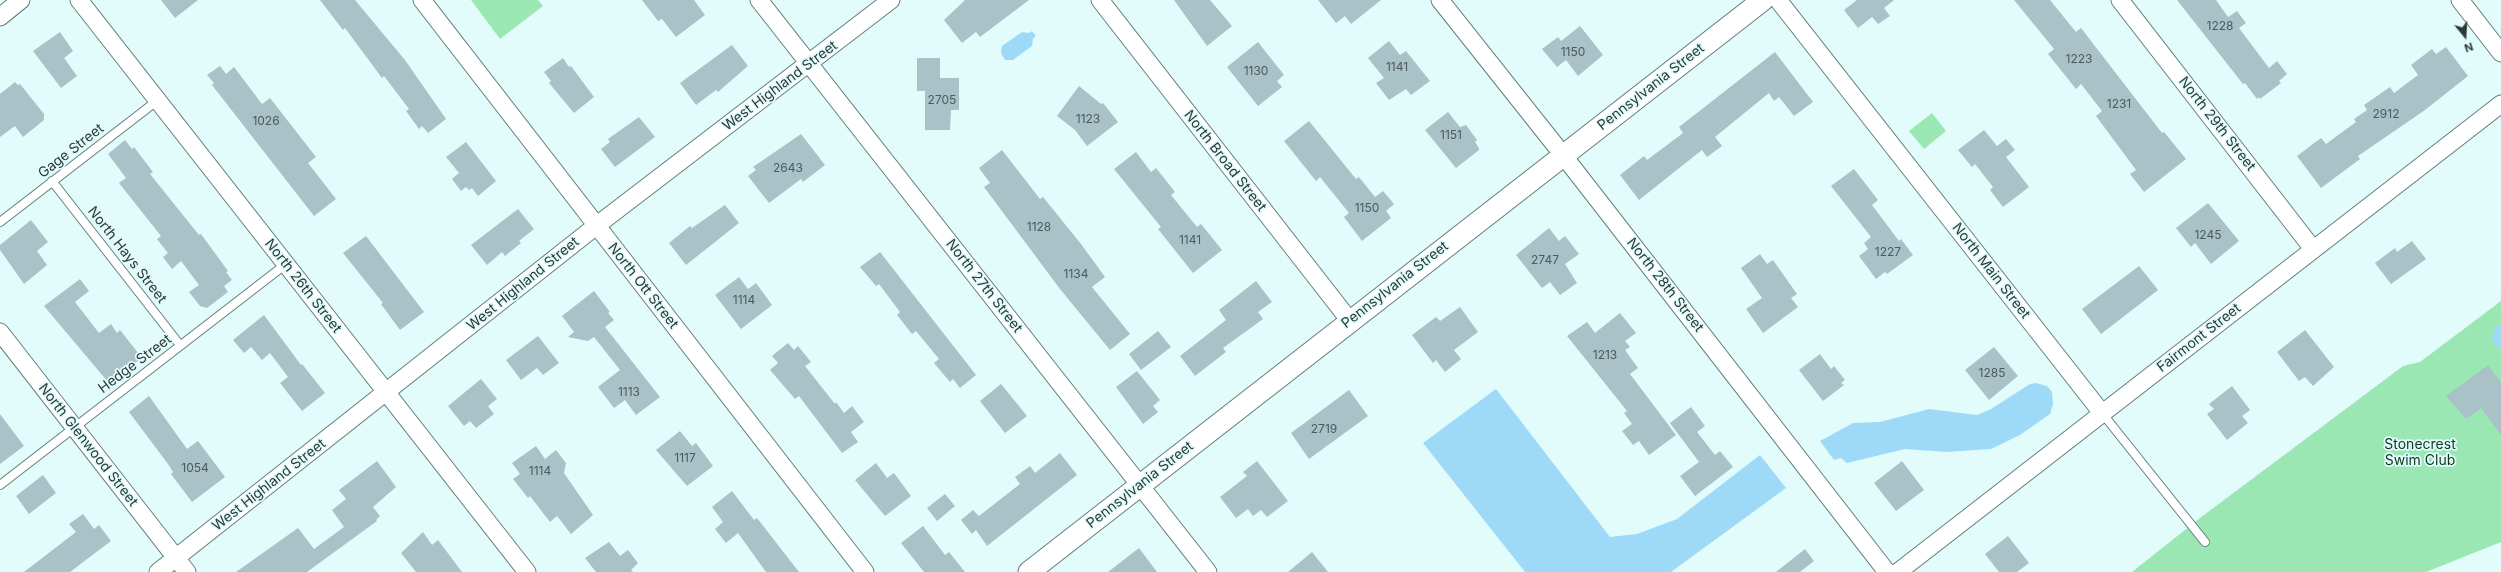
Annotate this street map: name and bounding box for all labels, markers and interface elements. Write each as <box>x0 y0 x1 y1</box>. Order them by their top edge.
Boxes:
north arrow <box>2445 16 2485 56</box>
house number: 1228 <box>2207 19 2233 33</box>
street label: West Highland Street <box>719 37 841 135</box>
text: N <box>2463 39 2475 55</box>
street label: Pennsylvania Street <box>1594 40 1708 134</box>
house number: 1150 <box>1561 45 1585 59</box>
house number: 1223 <box>2066 52 2092 66</box>
house number: 1141 <box>1386 60 1408 74</box>
house number: 1130 <box>1244 64 1268 78</box>
street label: North 29th Street <box>2175 74 2259 174</box>
house number: 2705 <box>928 93 956 107</box>
house number: 1231 <box>2107 97 2131 111</box>
street label: North Broad Street <box>1180 107 1270 215</box>
house number: 2912 <box>2373 107 2399 121</box>
house number: 1123 <box>1076 112 1100 126</box>
house number: 1026 <box>252 114 280 128</box>
street label: Gage Street <box>35 120 107 182</box>
house number: 1151 <box>1440 128 1462 142</box>
house number: 2643 <box>773 161 803 175</box>
house number: 1150 <box>1355 201 1379 215</box>
street label: North Hays Street <box>84 203 170 307</box>
house number: 1128 <box>1027 220 1051 234</box>
street label: North Main Street <box>1948 220 2034 322</box>
house number: 1245 <box>2194 228 2222 242</box>
house number: 1141 <box>1179 233 1201 247</box>
street label: West Highland Street <box>464 234 582 334</box>
street label: North 28th Street <box>1623 235 1707 335</box>
street label: North 26th Street <box>261 236 345 336</box>
street label: North 27th Street <box>942 236 1026 336</box>
street label: Pennsylvania Street <box>1338 238 1452 332</box>
street label: North Ott Street <box>604 240 682 332</box>
house number: 1227 <box>1875 245 1901 259</box>
house number: 2747 <box>1531 253 1559 267</box>
house number: 1134 <box>1064 267 1088 281</box>
house number: 1114 <box>733 293 755 307</box>
street label: Fairmont Street <box>2154 300 2244 376</box>
street label: Hedge Street <box>95 331 175 397</box>
house number: 1213 <box>1593 348 1617 362</box>
house number: 1285 <box>1979 366 2005 380</box>
street label: North Glenwood Street <box>35 380 141 510</box>
house number: 1113 <box>618 385 640 399</box>
house number: 2719 <box>1311 422 1337 436</box>
street label: West Highland Street <box>209 435 329 535</box>
park label: Stonecrest Swim Club <box>2384 437 2456 470</box>
street label: Pennsylvania Street <box>1083 438 1197 532</box>
house number: 1117 <box>674 451 696 465</box>
house number: 1054 <box>181 461 209 475</box>
house number: 1114 <box>529 464 551 478</box>

